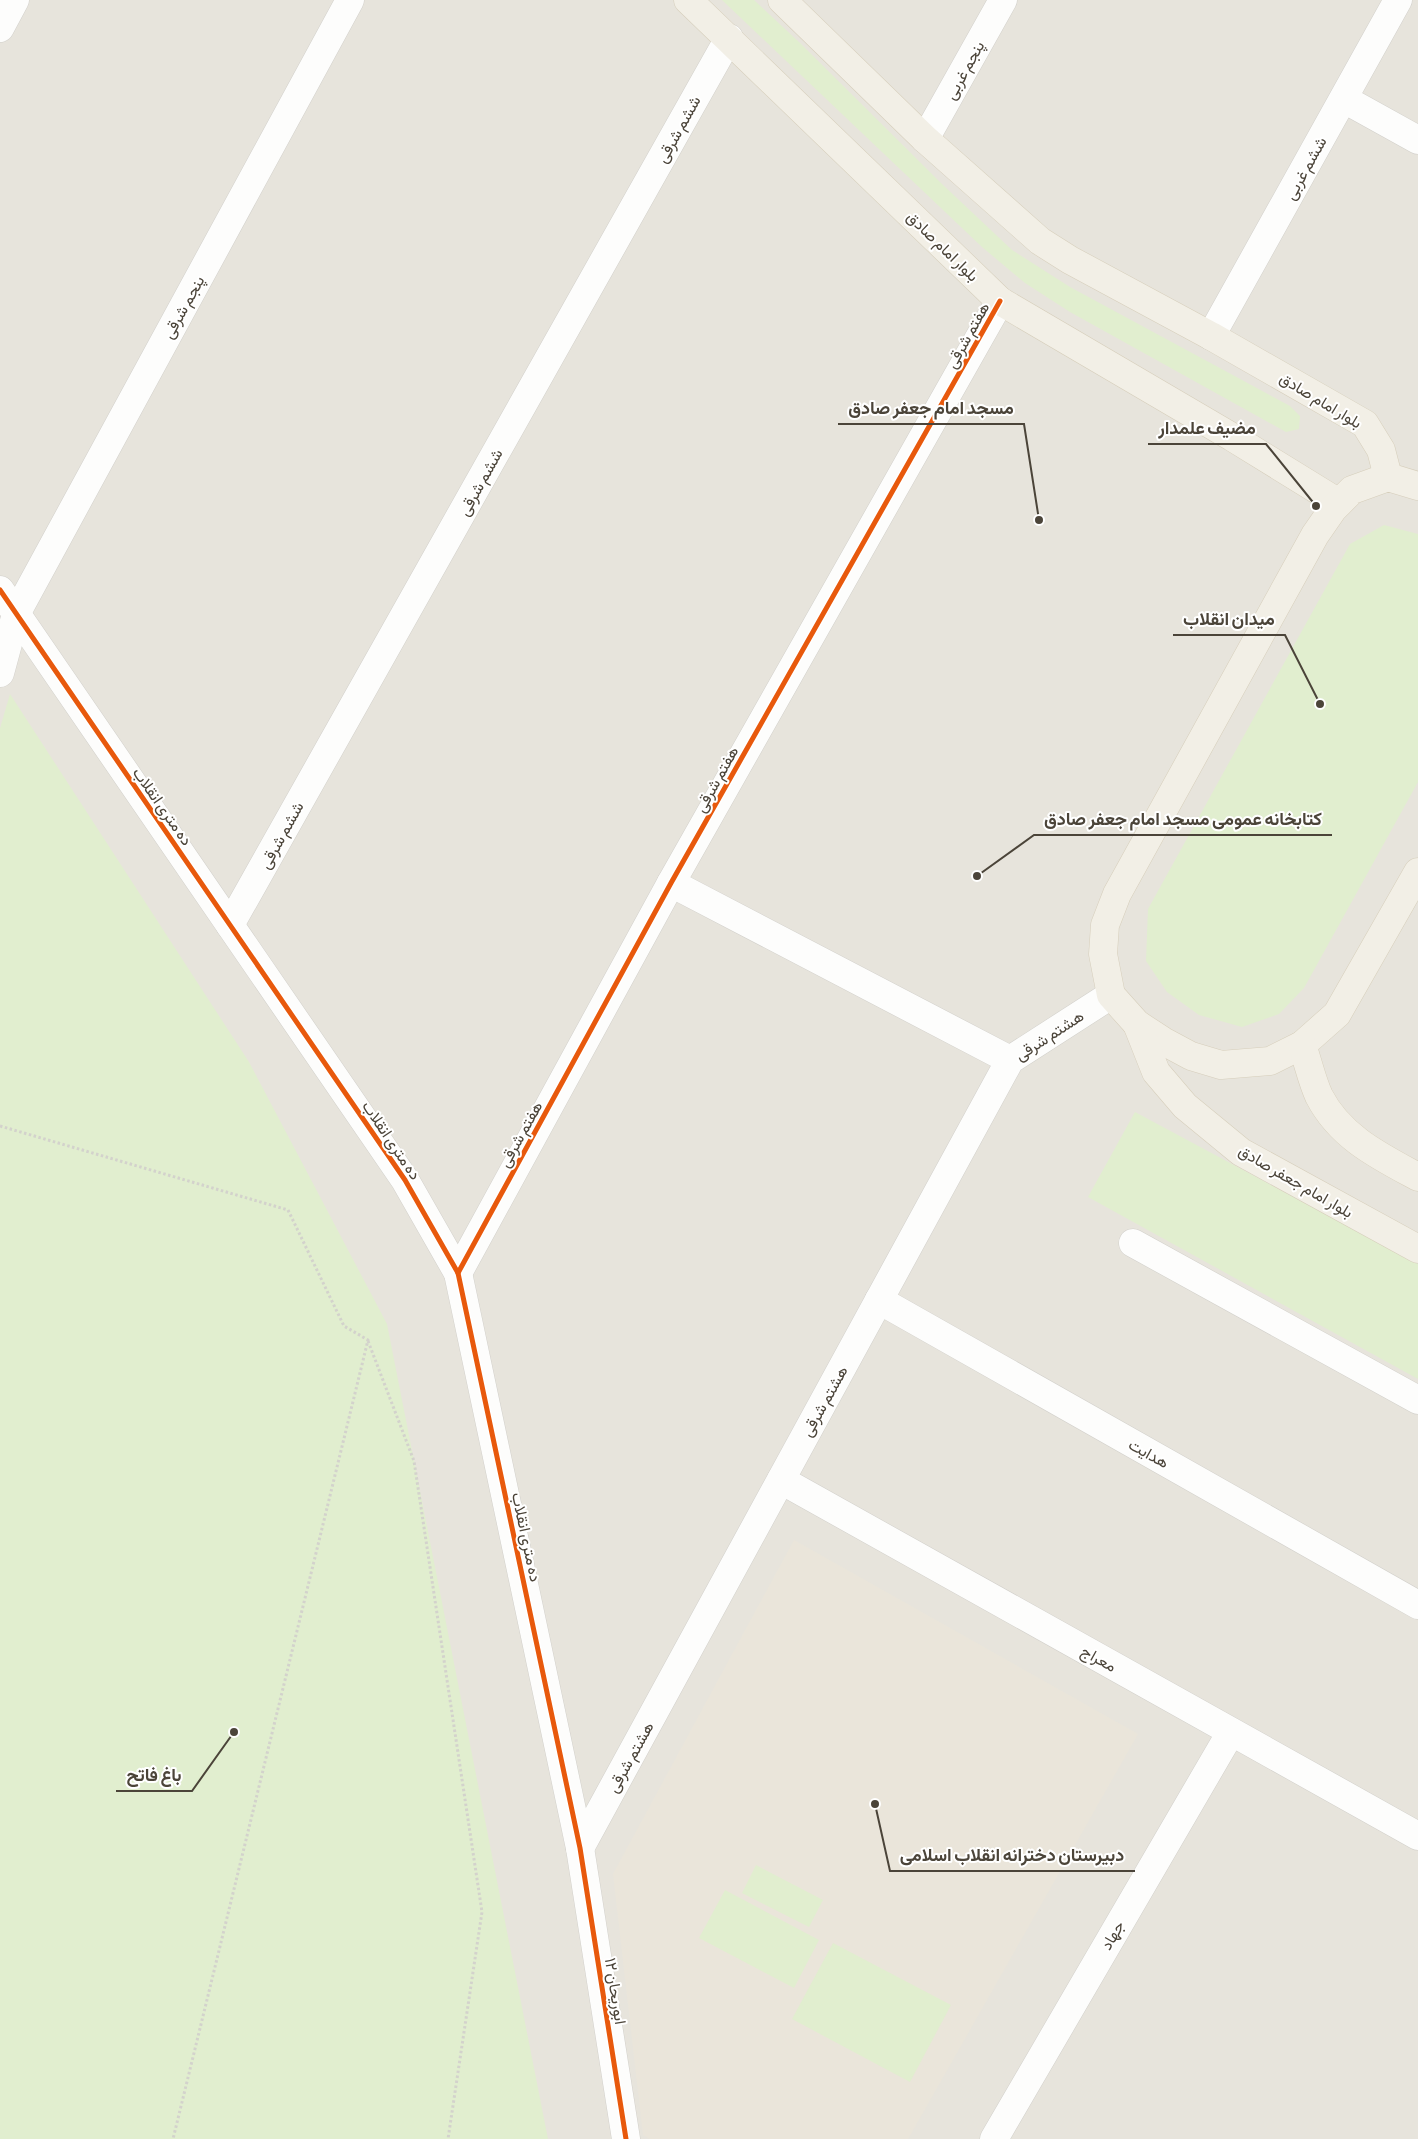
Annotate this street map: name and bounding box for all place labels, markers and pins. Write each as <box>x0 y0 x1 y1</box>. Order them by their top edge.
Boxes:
callout: مسجد امام جعفر صادق <box>838 391 1024 424</box>
callout: مضیف علمدار <box>1148 411 1266 444</box>
callout: میدان انقلاب <box>1173 602 1285 635</box>
callout: کتابخانه عمومی مسجد امام جعفر صادق <box>1034 802 1332 835</box>
callout: باغ فاتح <box>116 1758 192 1791</box>
callout: دبیرستان دخترانه انقلاب اسلامی <box>890 1838 1135 1871</box>

